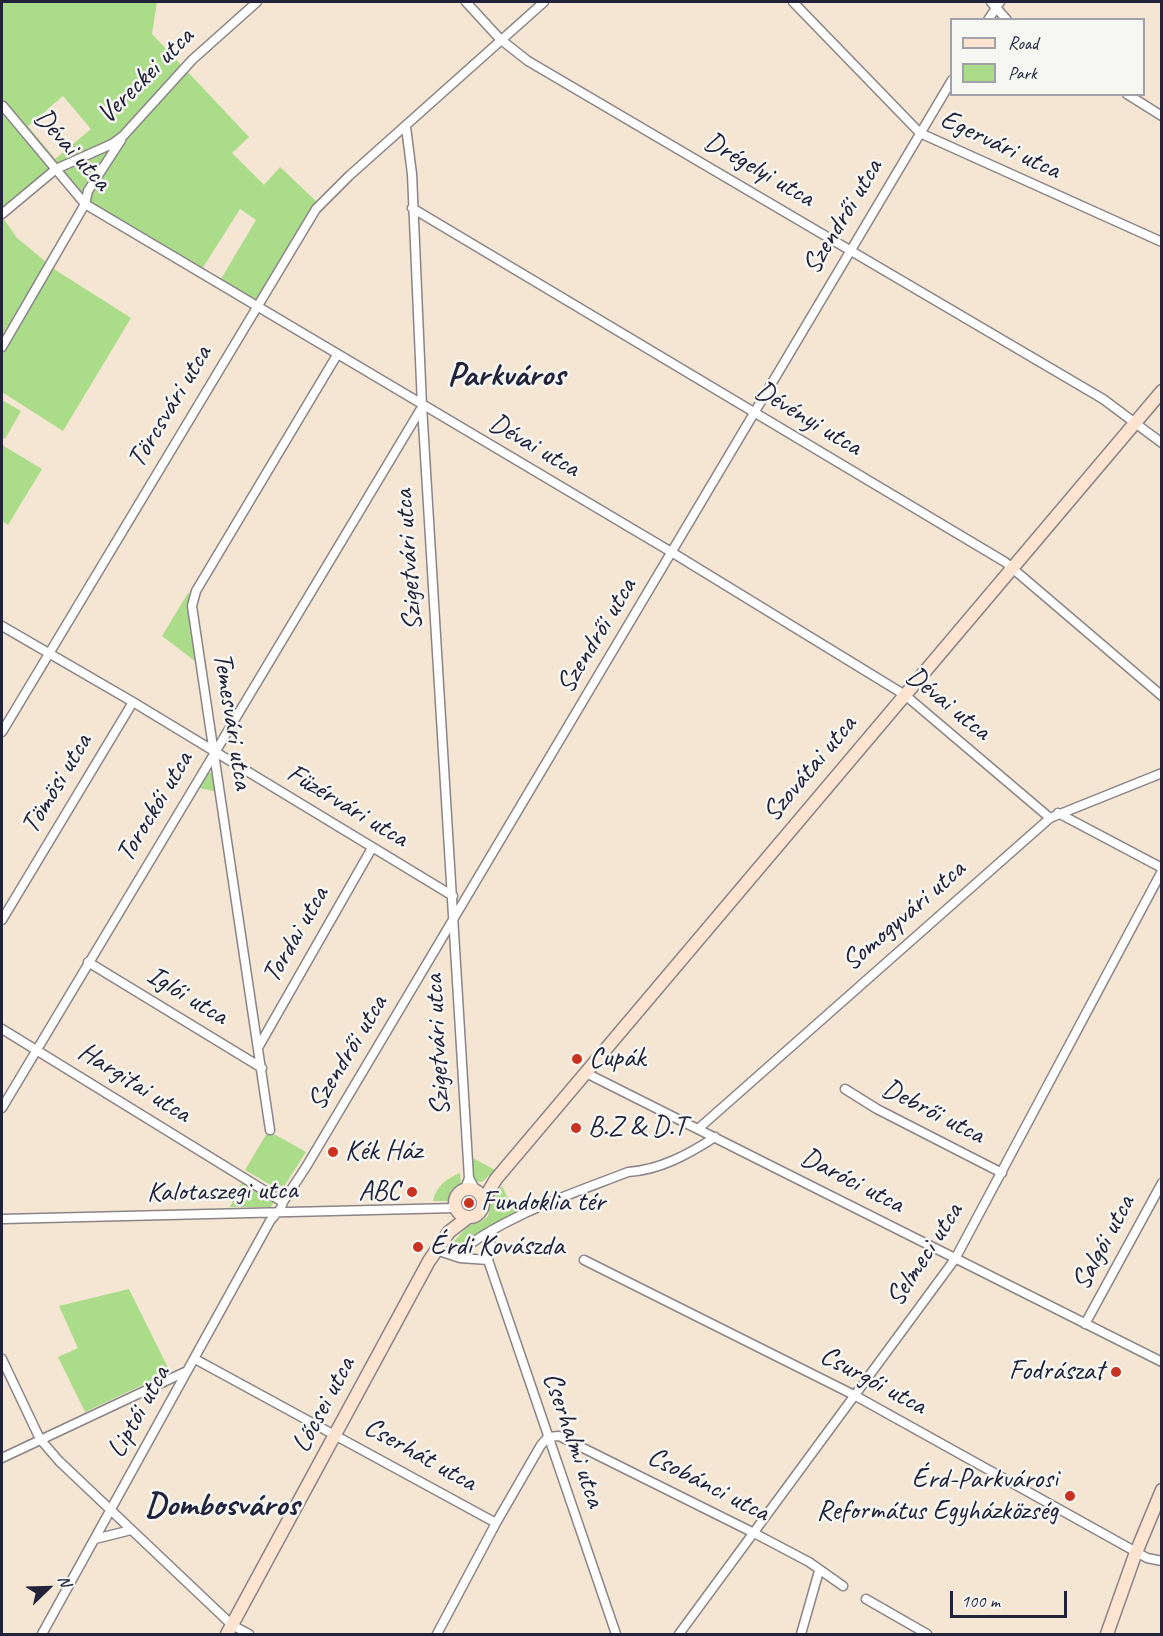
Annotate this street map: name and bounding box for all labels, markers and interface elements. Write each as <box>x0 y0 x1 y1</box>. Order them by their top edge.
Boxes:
legend <box>950 18 1145 96</box>
street label: Vereckei utca <box>91 21 201 131</box>
text: Road <box>1008 32 1038 54</box>
text: Park <box>1008 62 1037 84</box>
street label: Dévai utca <box>26 102 118 198</box>
street label: Egervári utca <box>935 103 1065 187</box>
street label: Drégelyi utca <box>698 125 820 215</box>
street label: Szendrői utca <box>796 153 890 281</box>
street label: Törcsvári utca <box>120 340 220 474</box>
district label: Parkváros <box>447 356 565 396</box>
street label: Dévényi utca <box>749 374 867 464</box>
street label: Dévai utca <box>483 407 585 485</box>
street label: Szigetvári utca <box>387 488 431 632</box>
street label: Szendrői utca <box>550 572 644 700</box>
street label: Temesvári utca <box>205 650 259 792</box>
street label: Dévai utca <box>899 660 997 748</box>
street label: Szovátai utca <box>756 709 864 829</box>
street label: Tömösi utca <box>14 728 100 840</box>
street label: Torockói utca <box>109 746 201 868</box>
street label: Füzérvári utca <box>280 757 414 855</box>
street label: Somogyvári utca <box>835 853 973 979</box>
street label: Tordai utca <box>255 881 337 989</box>
street label: Iglói utca <box>141 959 233 1033</box>
street label: Szigetvári utca <box>418 974 458 1116</box>
street label: Szendrői utca <box>301 989 395 1117</box>
street label: Hargitai utca <box>71 1035 197 1131</box>
place label: Cupák <box>589 1042 645 1076</box>
marker: Cupák <box>570 1052 584 1066</box>
street label: Debrői utca <box>876 1072 990 1152</box>
place label: B.Z & D.T <box>588 1111 687 1145</box>
marker: B.Z & D.T <box>569 1121 583 1135</box>
place label: Kék Ház <box>345 1135 422 1169</box>
street label: Daróci utca <box>795 1141 909 1221</box>
marker: Kék Ház <box>326 1145 340 1159</box>
street label: Kalotaszegi utca <box>146 1174 298 1210</box>
place label: ABC <box>358 1175 400 1209</box>
marker: ABC <box>405 1185 419 1199</box>
place label: Fundoklia tér <box>481 1186 605 1220</box>
street label: Salgói utca <box>1065 1190 1143 1296</box>
marker: Fundoklia tér <box>462 1196 476 1210</box>
street label: Selmeci utca <box>879 1197 971 1313</box>
place label: Érdi Kovászda <box>430 1230 564 1264</box>
marker: Érdi Kovászda <box>411 1240 425 1254</box>
street label: Csurgói utca <box>814 1339 932 1423</box>
street label: Lőcsei utca <box>285 1352 363 1458</box>
place label: Fodrászat <box>1009 1355 1104 1389</box>
street label: Liptói utca <box>100 1360 178 1464</box>
marker: Fodrászat <box>1109 1365 1123 1379</box>
street label: Cserhalmi utca <box>534 1368 612 1512</box>
street label: Cserhát utca <box>358 1410 482 1500</box>
street label: Csobánci utca <box>642 1440 774 1530</box>
place label: Érd-Parkvárosi Református Egyházközség <box>817 1463 1058 1529</box>
district label: Dombosváros <box>145 1486 299 1526</box>
marker: Érd-Parkvárosi Református Egyházközség <box>1063 1489 1077 1503</box>
north arrow <box>18 1558 78 1618</box>
text: N <box>53 1573 76 1589</box>
scale bar <box>953 1579 1070 1617</box>
text: 100 m <box>961 1590 1000 1612</box>

